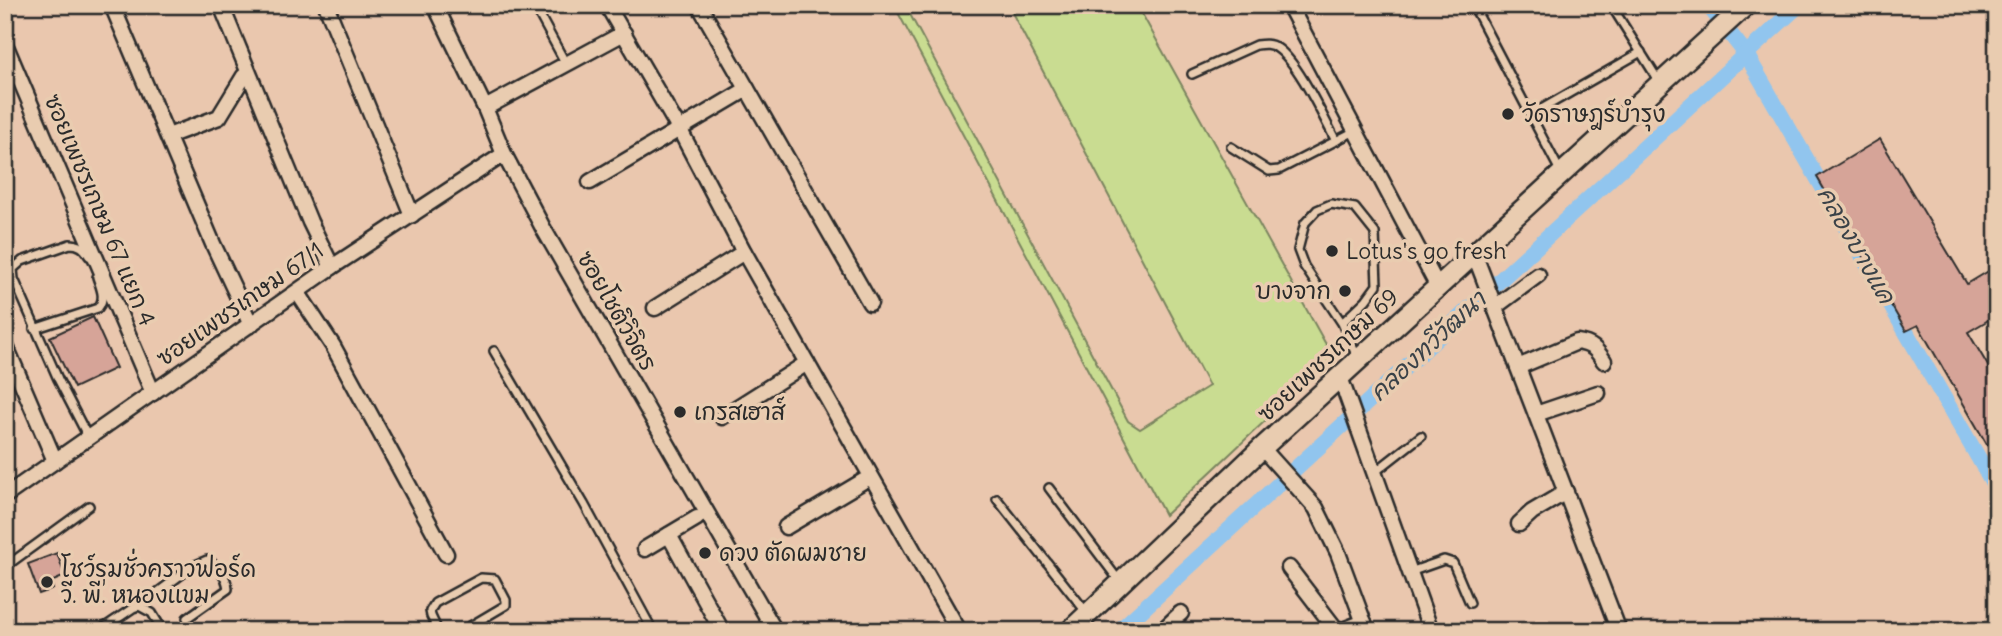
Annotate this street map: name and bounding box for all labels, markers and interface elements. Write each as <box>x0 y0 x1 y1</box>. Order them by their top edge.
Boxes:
street label: ซอยเพชรเกษม 67 แยก 4 <box>38 90 162 330</box>
place label: วัดราษฎร์บำรุง <box>1522 98 1666 132</box>
marker: วัดราษฎร์บำรุง <box>1500 106 1516 122</box>
water label: คลองบางแค <box>1811 181 1903 310</box>
street label: ซอยเพชรเกษม 67/1 <box>151 235 329 372</box>
place label: Lotus's go fresh <box>1346 236 1507 265</box>
marker: Lotus's go fresh <box>1324 243 1340 259</box>
street label: ซอยโชติวิจิตร <box>571 245 664 376</box>
place label: บางจาก <box>1255 276 1331 305</box>
street label: ซอยเพชรเกษม 69 <box>1251 282 1404 427</box>
marker: บางจาก <box>1337 283 1353 299</box>
water label: คลองทวีวัฒนา <box>1363 283 1493 407</box>
place label: เกรสเฮาส์ <box>694 396 786 426</box>
marker: เกรสเฮาส์ <box>672 404 688 420</box>
place label: ดวง ตัดผมชาย <box>719 538 867 567</box>
marker: ดวง ตัดผมชาย <box>697 545 713 561</box>
place label: โชว์รูมชั่วคราวฟอร์ด วี. พี. หนองแขม <box>61 548 256 609</box>
marker: โชว์รูมชั่วคราวฟอร์ด วี. พี. หนองแขม <box>39 574 55 590</box>

